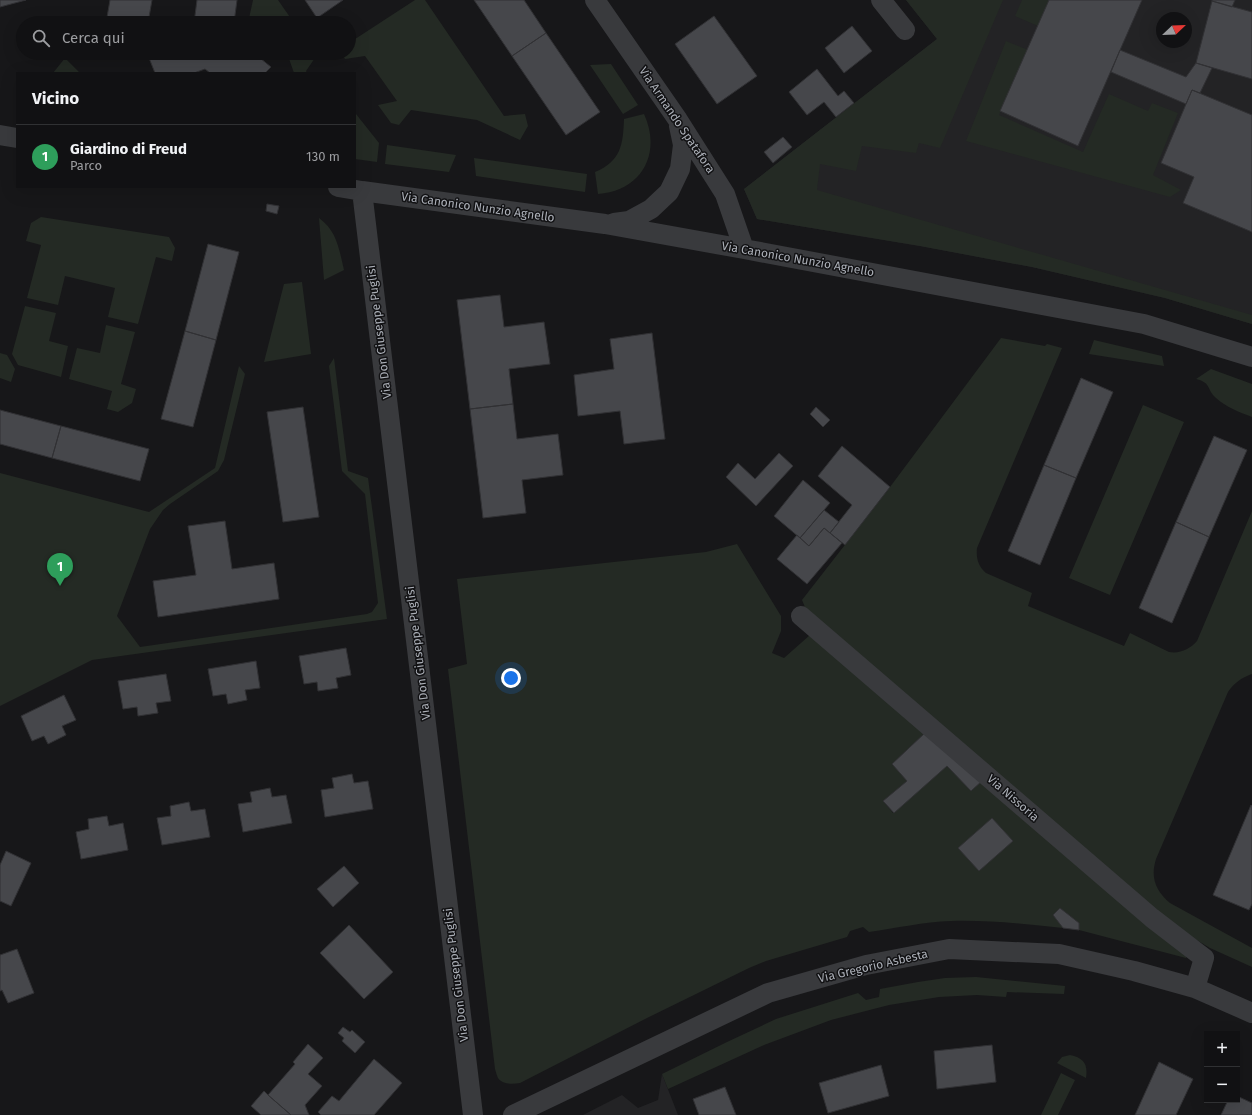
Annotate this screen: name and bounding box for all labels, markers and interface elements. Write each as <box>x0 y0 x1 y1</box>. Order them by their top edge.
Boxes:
north arrow <box>1156 12 1192 48</box>
search box <box>16 16 356 60</box>
icon: search <box>30 27 52 49</box>
text: Cerca qui <box>62 29 125 47</box>
street label: Via Armando Spatafora <box>636 64 718 176</box>
text: Vicino <box>32 88 79 109</box>
text: Giardino di Freud <box>70 140 187 158</box>
text: 1 <box>42 149 48 164</box>
text: 130 m <box>306 149 340 164</box>
text: Parco <box>70 158 102 173</box>
street label: Via Canonico Nunzio Agnello <box>400 189 556 225</box>
street label: Via Canonico Nunzio Agnello <box>721 239 875 279</box>
street label: Via Don Giuseppe Puglisi <box>364 264 394 400</box>
pin: 1 <box>47 553 73 586</box>
street label: Via Don Giuseppe Puglisi <box>403 585 433 721</box>
your location <box>501 668 521 688</box>
street label: Via Nissoria <box>984 772 1042 824</box>
street label: Via Don Giuseppe Puglisi <box>441 907 471 1043</box>
street label: Via Gregorio Asbesta <box>817 947 929 985</box>
map controls <box>1204 1031 1240 1103</box>
button: + <box>1204 1031 1240 1067</box>
button: − <box>1204 1067 1240 1103</box>

